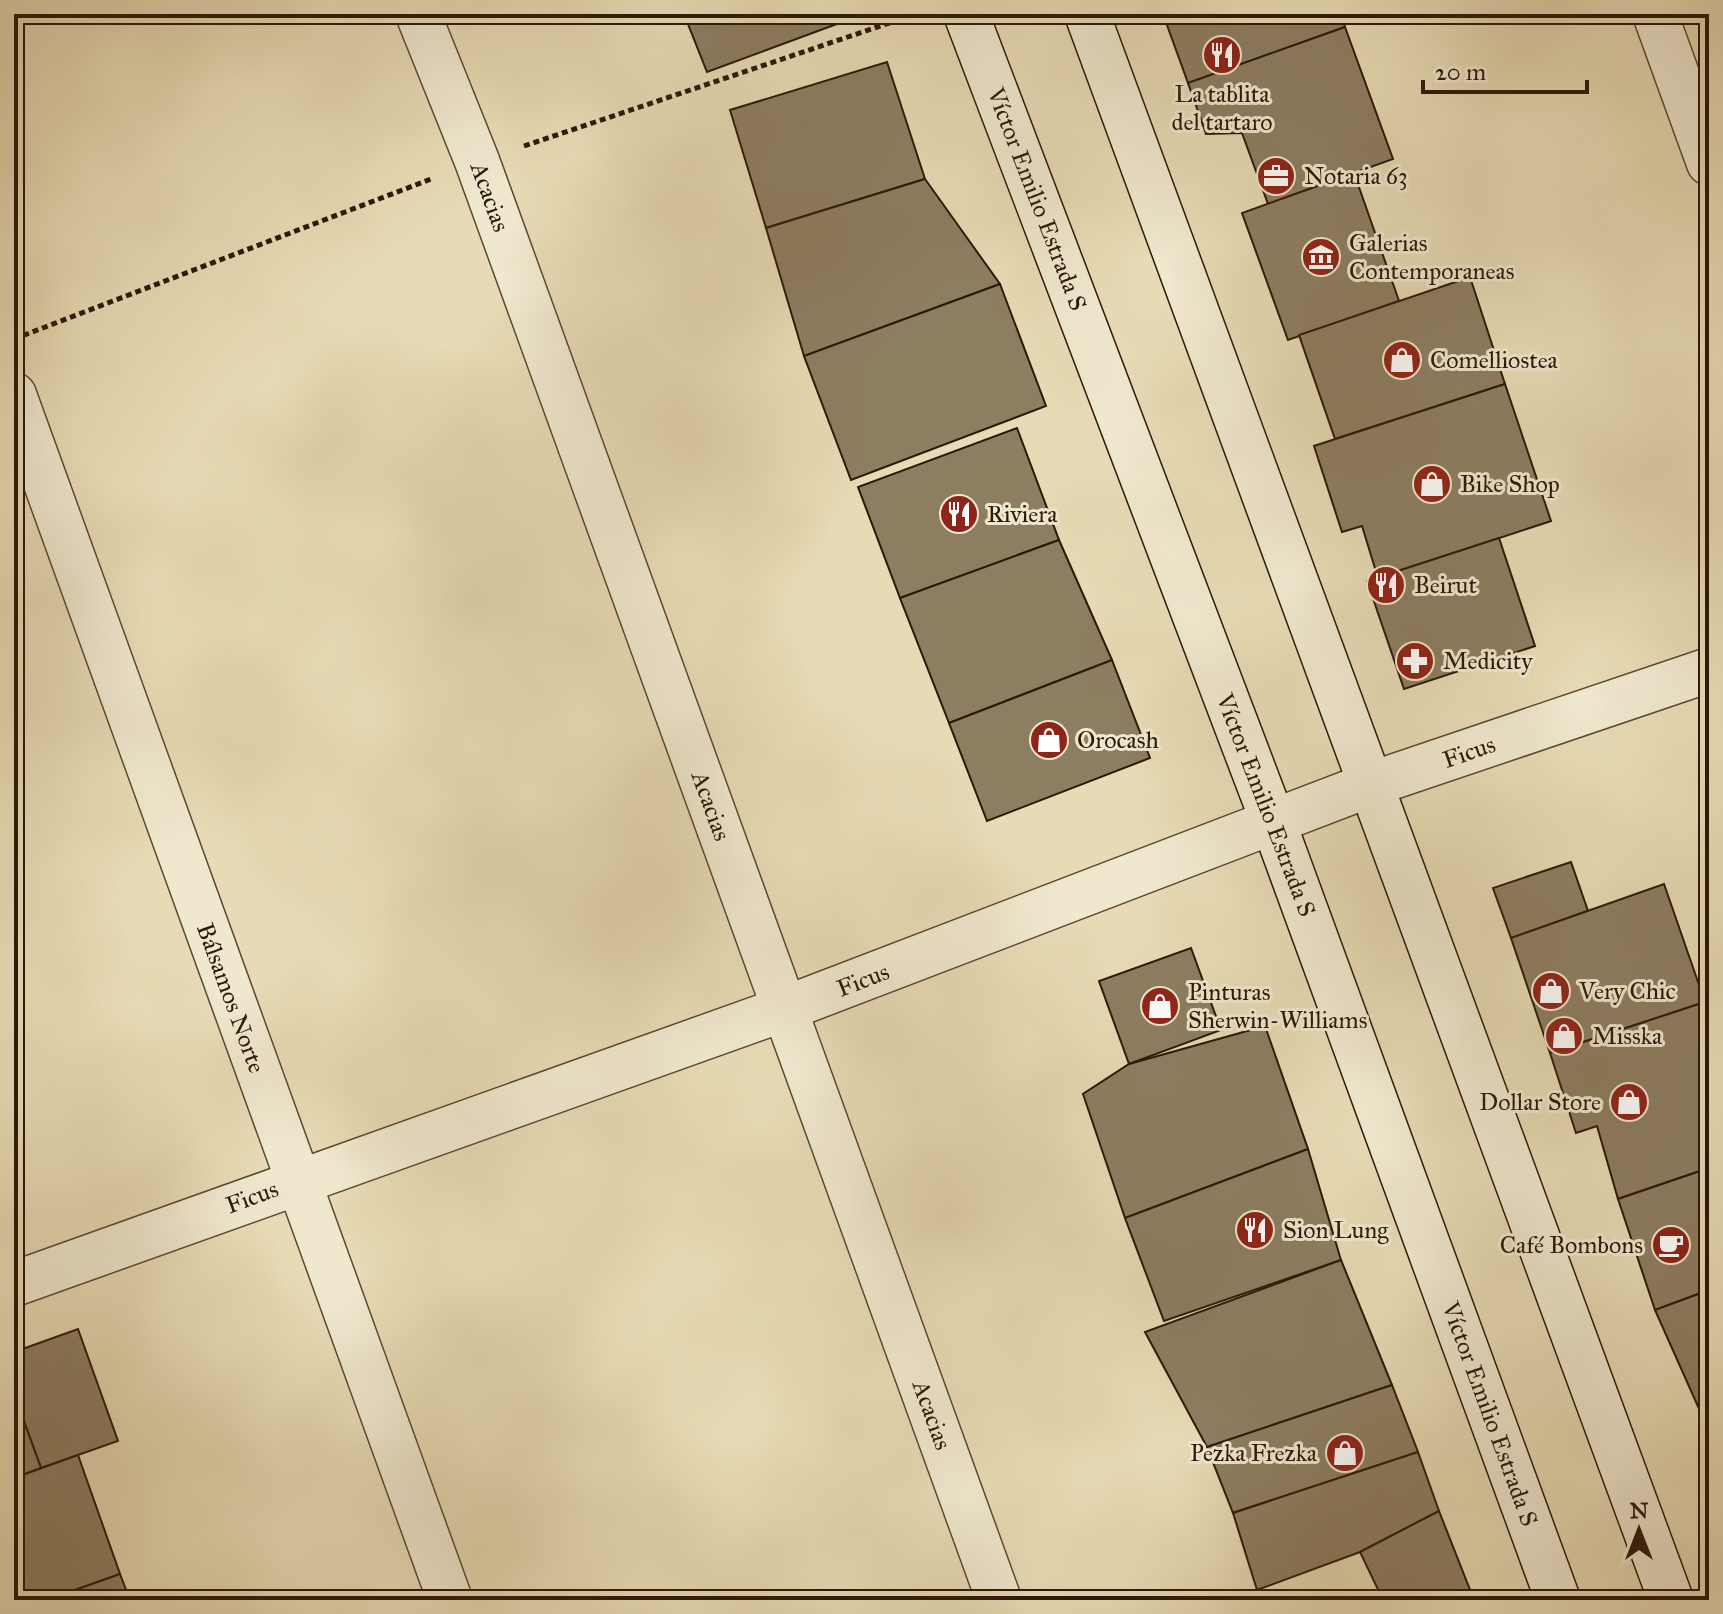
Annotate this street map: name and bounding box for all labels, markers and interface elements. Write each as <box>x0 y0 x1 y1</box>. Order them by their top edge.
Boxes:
restaurant icon: La tablita del tartaro <box>1201 34 1243 76</box>
scale bar <box>1423 44 1587 94</box>
text: 20 m <box>1435 57 1486 87</box>
place label: La tablita del tartaro <box>1171 79 1273 137</box>
street label: Víctor Emilio Estrada S <box>980 82 1093 315</box>
office icon: Notaria 63 <box>1255 155 1297 197</box>
street label: Acacias <box>463 157 516 236</box>
place label: Notaria 63 <box>1304 161 1408 191</box>
place label: Galerias Contemporaneas <box>1349 228 1514 286</box>
museum icon: Galerias Contemporaneas <box>1300 236 1342 278</box>
shop icon: Comelliostea <box>1381 339 1423 381</box>
place label: Comelliostea <box>1430 345 1559 375</box>
shop icon: Bike Shop <box>1411 463 1453 505</box>
place label: Bike Shop <box>1460 469 1560 499</box>
restaurant icon: Riviera <box>938 493 980 535</box>
place label: Riviera <box>987 499 1058 529</box>
restaurant icon: Beirut <box>1365 564 1407 606</box>
place label: Beirut <box>1414 570 1477 600</box>
pharmacy icon: Medicity <box>1394 640 1436 682</box>
place label: Medicity <box>1443 646 1533 676</box>
street label: Víctor Emilio Estrada S <box>1209 688 1322 921</box>
shop icon: Orocash <box>1028 719 1070 761</box>
place label: Orocash <box>1077 725 1159 755</box>
street label: Ficus <box>1439 729 1499 775</box>
street label: Acacias <box>684 766 737 845</box>
street label: Bálsamos Norte <box>190 919 272 1077</box>
street label: Ficus <box>832 956 894 1004</box>
shop icon: Very Chic <box>1530 970 1572 1012</box>
place label: Very Chic <box>1578 976 1676 1006</box>
place label: Pinturas Sherwin-Williams <box>1188 977 1367 1035</box>
shop icon: Pinturas Sherwin-Williams <box>1139 985 1181 1027</box>
shop icon: Misska <box>1543 1015 1585 1057</box>
place label: Misska <box>1592 1021 1663 1051</box>
shop icon: Dollar Store <box>1608 1081 1650 1123</box>
place label: Dollar Store <box>1479 1087 1601 1117</box>
street label: Ficus <box>222 1174 282 1220</box>
restaurant icon: Sion Lung <box>1234 1209 1276 1251</box>
place label: Sion Lung <box>1283 1215 1389 1245</box>
cafe icon: Café Bombons <box>1650 1224 1692 1266</box>
place label: Café Bombons <box>1500 1230 1643 1260</box>
street label: Víctor Emilio Estrada S <box>1435 1297 1545 1530</box>
street label: Acacias <box>905 1375 958 1454</box>
shop icon: Pezka Frezka <box>1324 1432 1366 1474</box>
place label: Pezka Frezka <box>1190 1438 1318 1468</box>
north arrow <box>1599 1490 1679 1570</box>
text: N <box>1630 1497 1649 1524</box>

